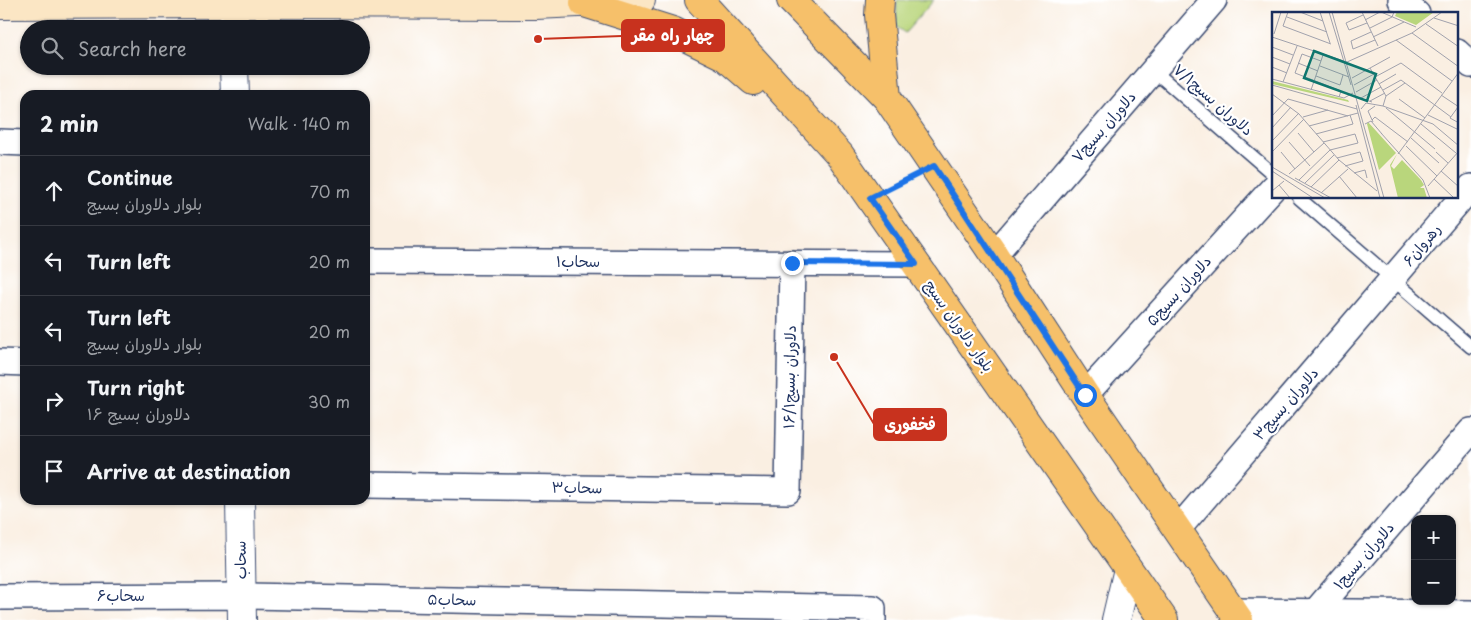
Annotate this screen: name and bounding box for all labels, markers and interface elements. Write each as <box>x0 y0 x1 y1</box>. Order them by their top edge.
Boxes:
inset map <box>1272 12 1458 199</box>
search box <box>20 20 370 75</box>
callout: چهار راه مقر‍ <box>622 20 724 51</box>
text: چهار راه مقر‍ <box>630 22 714 46</box>
icon: search <box>38 34 66 62</box>
text: Search here <box>78 34 187 62</box>
street label: دلاوران بسیج۷/۱ <box>1169 57 1259 140</box>
street label: دلاوران بسیج۷ <box>1065 85 1141 167</box>
text: 2 min <box>40 107 99 139</box>
text: Walk · 140 m <box>248 111 350 135</box>
text: Continue <box>87 163 173 191</box>
icon: ahead <box>40 177 68 205</box>
text: 70 m <box>310 179 350 203</box>
text: بلوار دلاوران بسیج <box>87 191 202 215</box>
street label: رهروان۶ <box>1396 218 1446 270</box>
icon: left <box>40 247 68 275</box>
text: Turn left <box>87 247 171 275</box>
text: 20 m <box>309 249 350 273</box>
street label: ۱سحاب <box>556 249 600 272</box>
street label: دلاوران بسیج۵ <box>1140 250 1216 330</box>
route end <box>781 252 804 275</box>
street label: بلوار دلاوران بسیج <box>920 274 1001 376</box>
text: Turn left <box>87 303 171 331</box>
icon: left <box>40 317 68 345</box>
text: 20 m <box>309 319 350 343</box>
street label: دلاوران بسیج۱۶/۱ <box>776 325 801 429</box>
text: بلوار دلاوران بسیج <box>87 331 202 355</box>
street label: دلاوران بسیج۳ <box>1247 362 1323 445</box>
text: Turn right <box>87 373 185 401</box>
route start <box>1074 384 1097 407</box>
icon: right <box>40 387 68 415</box>
text: 30 m <box>308 389 350 413</box>
text: دلاوران بسیج ۱۶ <box>87 401 191 425</box>
callout: فخفوری <box>874 409 946 440</box>
text: فخفوری <box>884 411 936 435</box>
icon: arrive <box>40 457 68 485</box>
text: Arrive at destination <box>87 457 291 485</box>
street label: ۳سحاب <box>551 475 603 498</box>
map controls <box>1411 515 1456 605</box>
button: + <box>1411 515 1456 560</box>
street label: دلاوران بسیج۱ <box>1327 516 1399 594</box>
street label: سحاب <box>228 540 251 580</box>
button: − <box>1411 560 1456 605</box>
street label: ۶سحاب <box>97 583 145 606</box>
street label: ۵سحاب <box>427 587 477 610</box>

